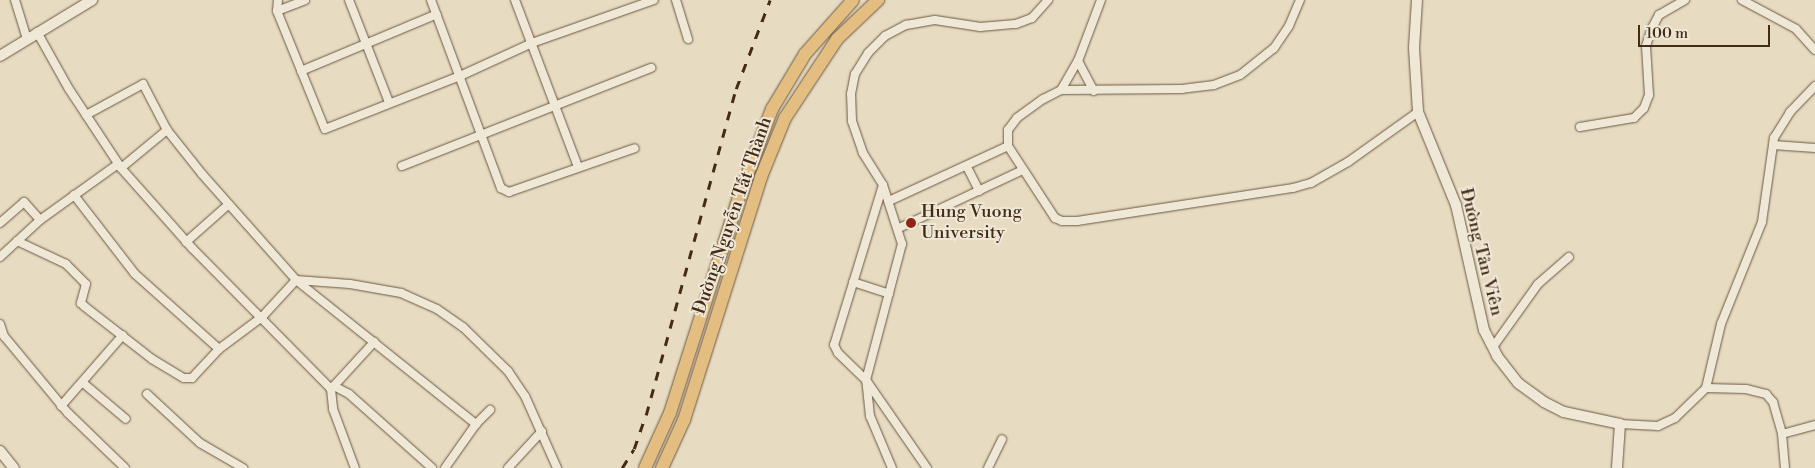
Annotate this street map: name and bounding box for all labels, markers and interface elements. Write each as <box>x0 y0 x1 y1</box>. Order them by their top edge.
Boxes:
scale bar <box>1640 15 1772 47</box>
text: 100 m <box>1646 24 1688 43</box>
street label: Đường Nguyễn Tất Thành <box>689 114 777 318</box>
street label: Đường Tản Viên <box>1455 186 1507 318</box>
place label: Hung Vuong University <box>921 202 1022 244</box>
marker: Hung Vuong University <box>905 217 917 229</box>

